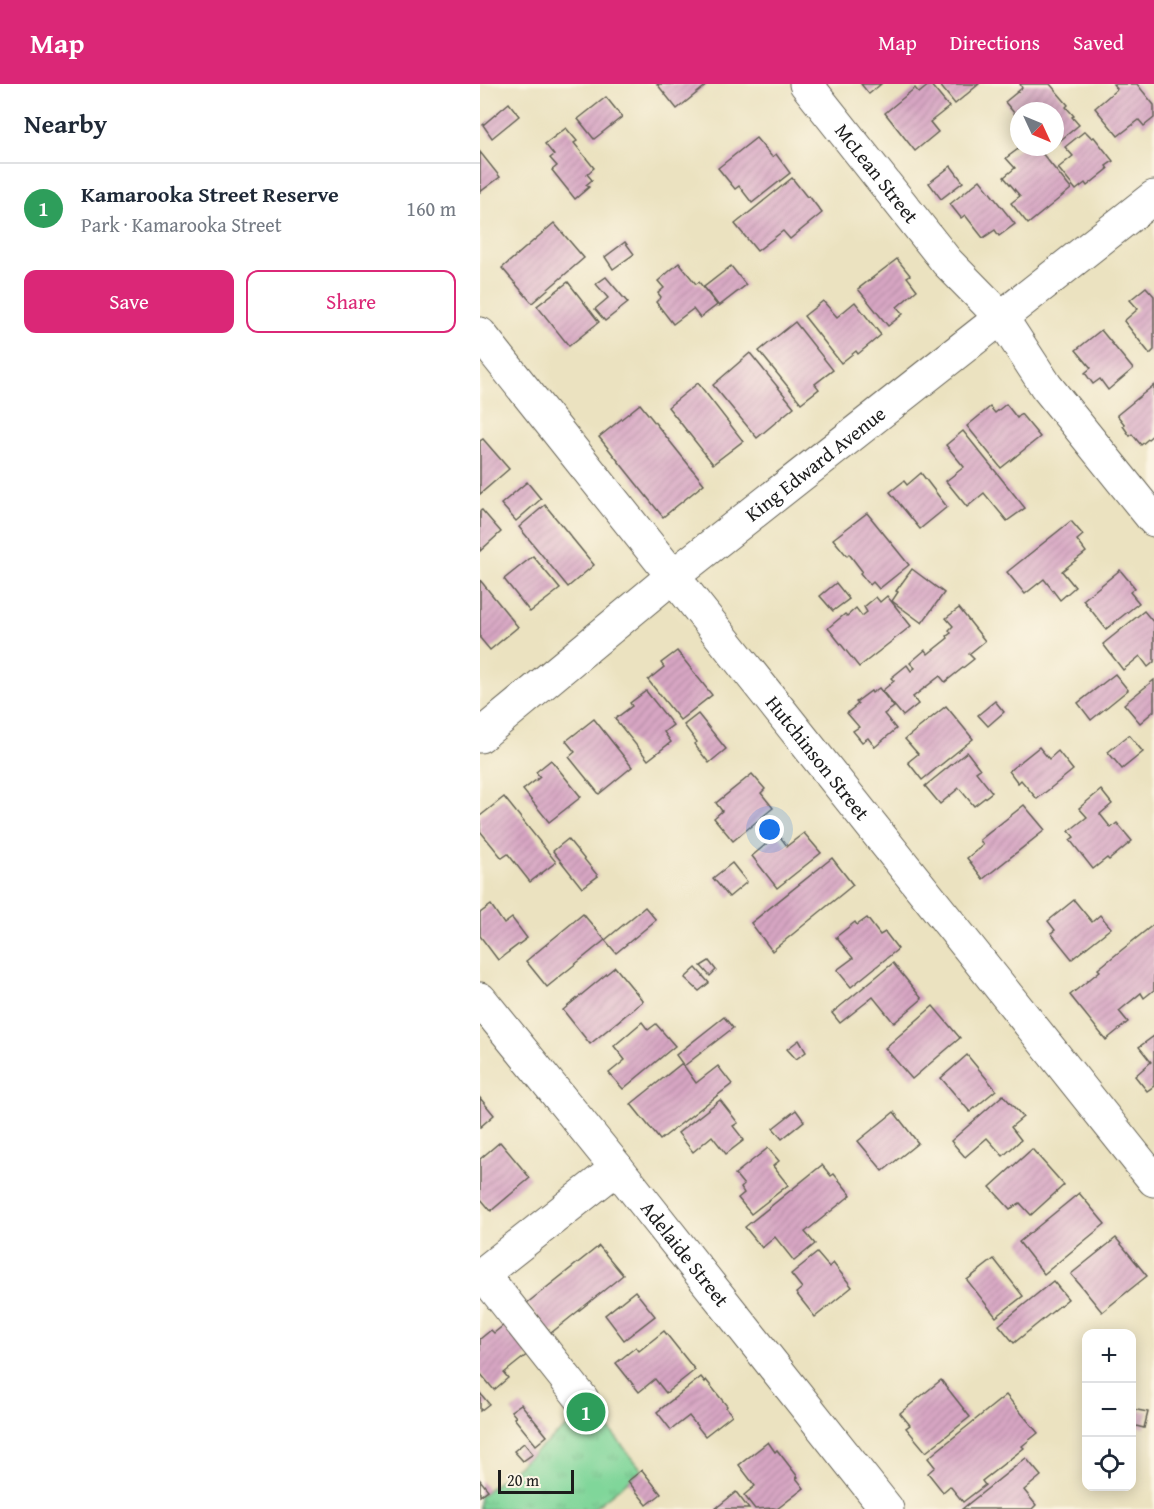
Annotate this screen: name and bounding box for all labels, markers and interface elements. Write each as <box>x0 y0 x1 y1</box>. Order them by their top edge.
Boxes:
text: Map <box>30 22 84 63</box>
text: Map <box>878 27 917 58</box>
text: Directions <box>950 27 1040 58</box>
text: Saved <box>1073 27 1124 58</box>
north arrow <box>1010 102 1064 156</box>
text: Nearby <box>24 104 107 143</box>
street label: McLean Street <box>829 117 926 229</box>
text: Kamarooka Street Reserve <box>81 178 339 210</box>
text: 1 <box>38 194 49 223</box>
text: 160 m <box>406 194 456 223</box>
text: Park · Kamarooka Street <box>81 210 282 239</box>
button: Save <box>24 270 234 333</box>
button: Share <box>246 270 456 333</box>
street label: King Edward Avenue <box>739 399 892 528</box>
street label: Hutchinson Street <box>759 689 877 826</box>
your location <box>755 815 784 844</box>
street label: Adelaide Street <box>634 1194 736 1313</box>
map controls <box>1082 1329 1136 1491</box>
button: + <box>1082 1329 1136 1383</box>
button: − <box>1082 1383 1136 1437</box>
pin: 1 <box>566 1390 606 1434</box>
button: locate <box>1082 1437 1136 1491</box>
scale bar <box>498 1467 574 1494</box>
text: 20 m <box>507 1468 539 1492</box>

